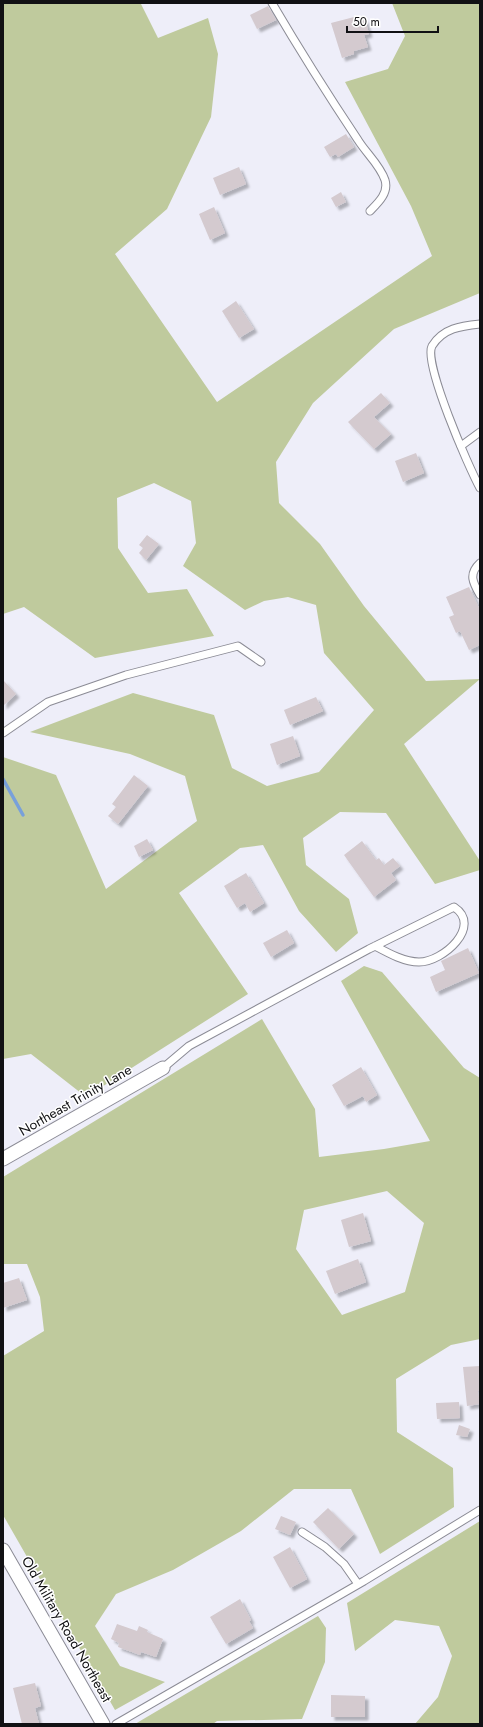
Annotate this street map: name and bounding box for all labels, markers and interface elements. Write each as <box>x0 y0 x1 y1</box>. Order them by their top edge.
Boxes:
scale bar <box>347 8 438 34</box>
text: 50 m <box>353 13 380 31</box>
street label: Northeast Trinity Lane <box>15 1060 135 1140</box>
street label: Old Military Road Northeast <box>17 1552 117 1706</box>

